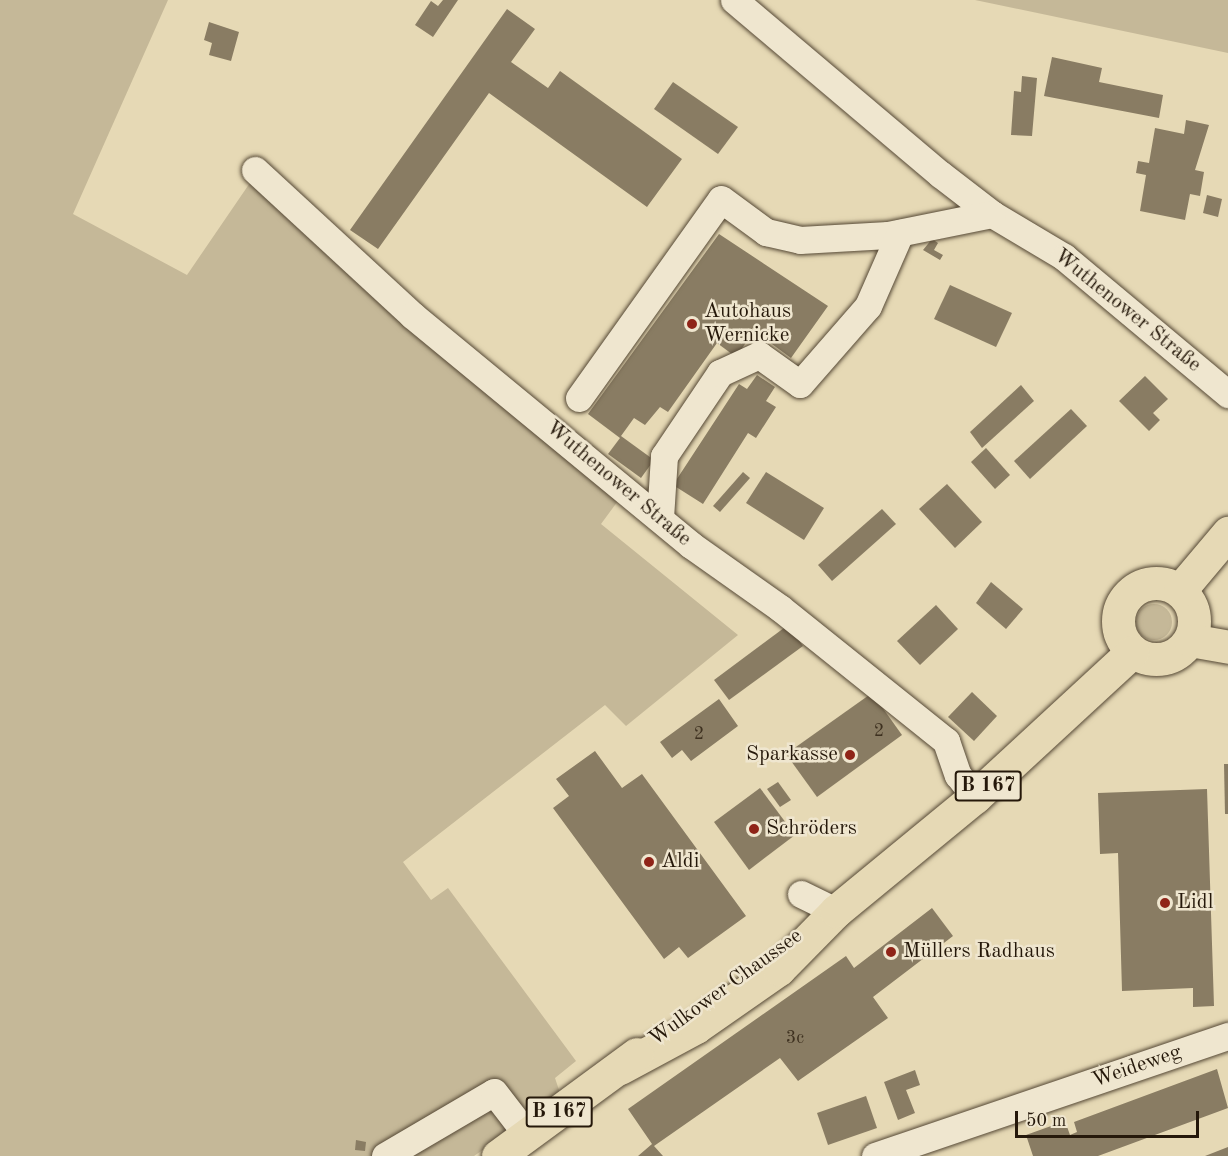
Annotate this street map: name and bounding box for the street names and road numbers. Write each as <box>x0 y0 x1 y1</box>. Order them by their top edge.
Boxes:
street label: Wuthenower Straße <box>1048 244 1206 378</box>
street label: Wuthenower Straße <box>540 416 696 552</box>
road number: B 167 <box>954 769 1022 803</box>
street label: Wulkower Chaussee <box>644 924 808 1052</box>
street label: Weideweg <box>1089 1040 1185 1094</box>
road number: B 167 <box>524 1095 594 1129</box>

